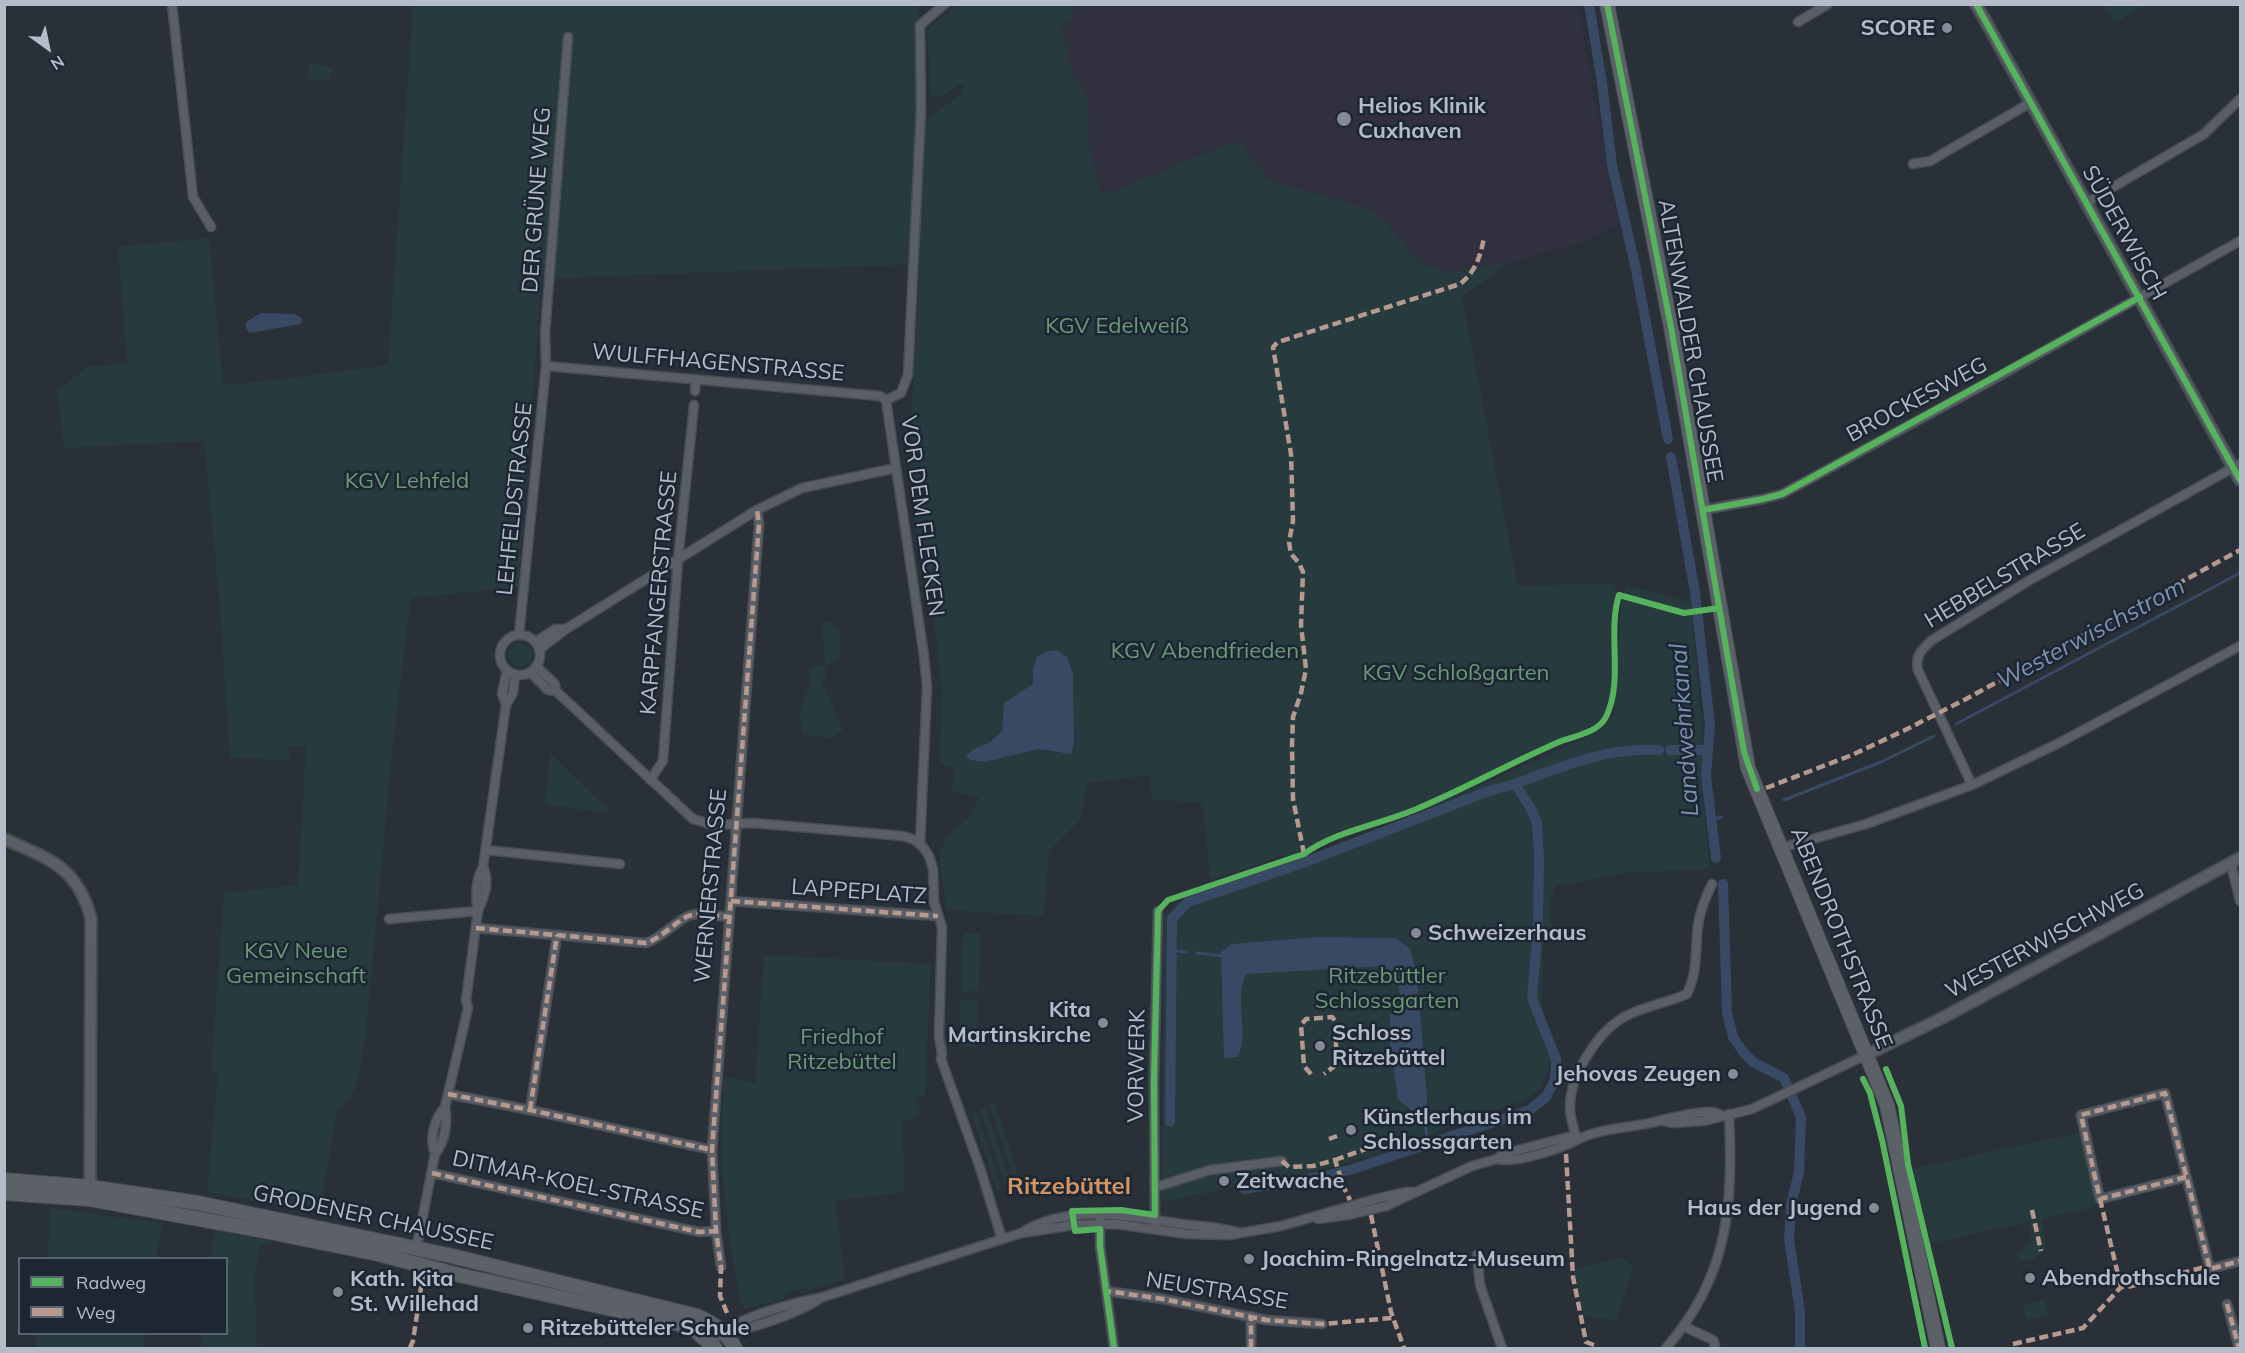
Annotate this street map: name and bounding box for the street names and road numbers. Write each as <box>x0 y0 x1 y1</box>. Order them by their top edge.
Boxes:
street label: DER GRÜNE WEG <box>517 106 557 294</box>
street label: SÜDERWISCH <box>2076 161 2172 305</box>
street label: ALTENWALDER CHAUSSEE <box>1652 197 1728 485</box>
street label: WULFFHAGENSTRASSE <box>591 339 845 387</box>
street label: BROCKESWEG <box>1842 352 1992 448</box>
street label: LEHFELDSTRASSE <box>492 401 538 597</box>
street label: VOR DEM FLECKEN <box>895 414 949 618</box>
street label: KARPFANGERSTRASSE <box>635 470 683 716</box>
street label: HEBBELSTRASSE <box>1920 518 2090 634</box>
street label: WERNERSTRASSE <box>689 788 733 984</box>
street label: ABENDROTHSTRASSE <box>1785 824 1897 1052</box>
street label: LAPPEPLATZ <box>790 874 928 910</box>
street label: WESTERWISCHWEG <box>1941 877 2149 1005</box>
street label: VORWERK <box>1123 1009 1151 1123</box>
street label: DITMAR-KOEL-STRASSE <box>450 1145 706 1225</box>
street label: GRODENER CHAUSSEE <box>250 1180 496 1256</box>
street label: NEUSTRASSE <box>1144 1267 1290 1315</box>

